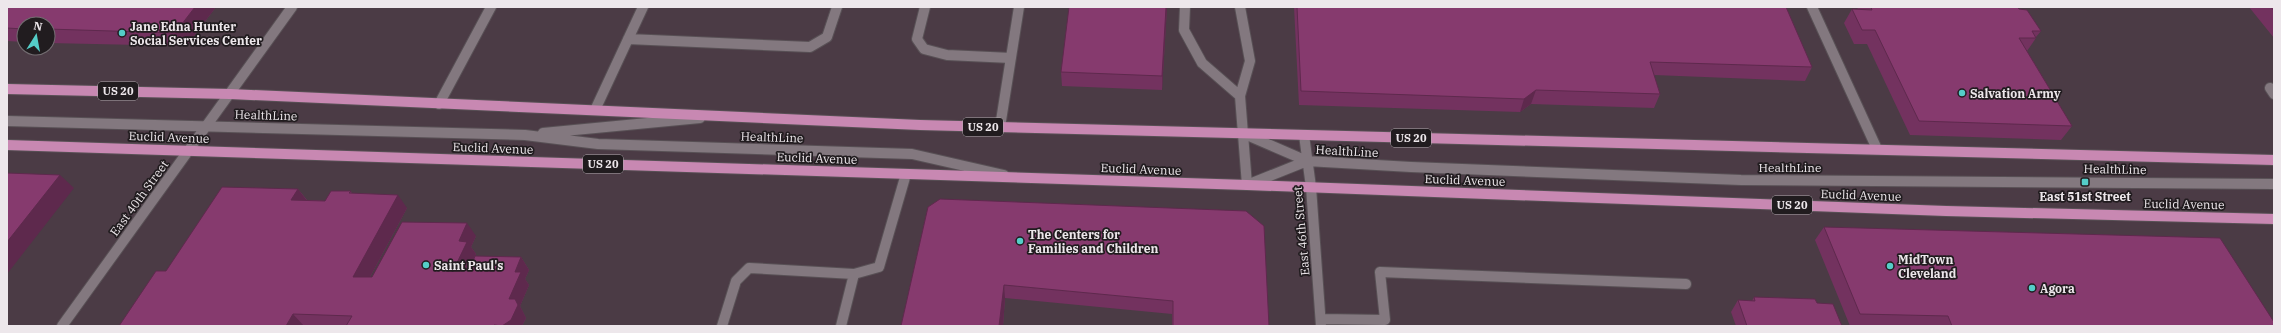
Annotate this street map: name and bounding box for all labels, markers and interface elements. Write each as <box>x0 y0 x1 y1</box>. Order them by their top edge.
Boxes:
north arrow <box>16 16 56 56</box>
text: N <box>32 18 44 34</box>
place label: Jane Edna Hunter Social Services Center <box>130 19 262 48</box>
marker: Jane Edna Hunter Social Services Center <box>117 28 127 38</box>
road number: US 20 <box>98 82 138 100</box>
place label: Salvation Army <box>1970 86 2061 101</box>
marker: Salvation Army <box>1957 88 1967 98</box>
street label: HealthLine <box>234 106 298 124</box>
road number: US 20 <box>963 118 1003 136</box>
street label: Euclid Avenue <box>128 128 210 146</box>
street label: HealthLine <box>740 128 804 146</box>
road number: US 20 <box>1391 129 1431 147</box>
street label: Euclid Avenue <box>452 139 534 157</box>
street label: HealthLine <box>1315 142 1379 160</box>
street label: Euclid Avenue <box>776 149 858 167</box>
road number: US 20 <box>583 155 623 173</box>
street label: East 40th Street <box>107 157 171 239</box>
street label: Euclid Avenue <box>1100 160 1182 178</box>
street label: HealthLine <box>1759 160 1821 175</box>
street label: HealthLine <box>2083 161 2147 177</box>
street label: Euclid Avenue <box>1424 171 1506 189</box>
marker: East 51st Street <box>2080 177 2090 187</box>
street label: East 46th Street <box>1290 186 1312 276</box>
street label: Euclid Avenue <box>1820 186 1902 204</box>
place label: East 51st Street <box>2039 189 2131 204</box>
road number: US 20 <box>1772 196 1812 214</box>
street label: Euclid Avenue <box>2143 196 2225 212</box>
place label: The Centers for Families and Children <box>1028 227 1158 256</box>
marker: The Centers for Families and Children <box>1015 236 1025 246</box>
place label: MidTown Cleveland <box>1898 252 1957 281</box>
place label: Saint Paul's <box>434 258 503 273</box>
marker: Saint Paul's <box>421 260 431 270</box>
marker: MidTown Cleveland <box>1885 261 1895 271</box>
place label: Agora <box>2040 281 2075 296</box>
marker: Agora <box>2027 283 2037 293</box>

